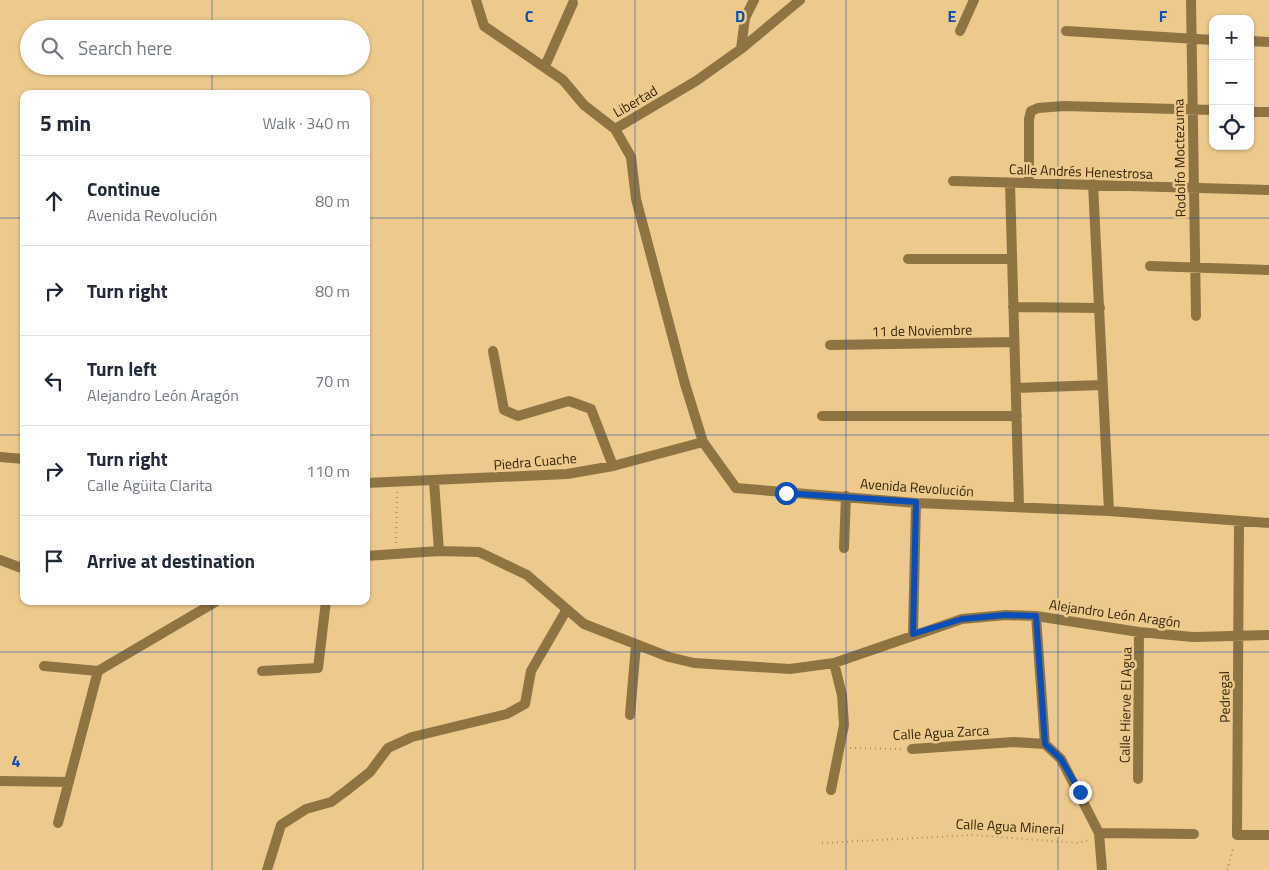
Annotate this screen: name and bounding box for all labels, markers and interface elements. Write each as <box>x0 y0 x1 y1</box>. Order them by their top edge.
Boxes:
text: C <box>525 4 534 28</box>
text: D <box>735 4 745 28</box>
text: E <box>948 4 957 28</box>
text: F <box>1159 4 1168 28</box>
map controls <box>1209 15 1254 150</box>
button: + <box>1209 15 1254 60</box>
search box <box>20 20 370 75</box>
text: Search here <box>78 33 172 62</box>
icon: search <box>38 34 66 62</box>
button: − <box>1209 60 1254 105</box>
street label: Libertad <box>609 80 661 122</box>
street label: Rodolfo Moctezuma <box>1167 99 1191 217</box>
button: locate <box>1209 105 1254 150</box>
text: 5 min <box>40 107 91 139</box>
text: Walk · 340 m <box>262 111 350 135</box>
street label: Calle Andrés Henestrosa <box>1009 158 1153 184</box>
text: Continue <box>87 174 160 203</box>
icon: ahead <box>40 187 68 215</box>
text: 80 m <box>315 189 350 213</box>
text: Avenida Revolución <box>87 203 217 227</box>
text: Turn right <box>87 276 168 305</box>
icon: right <box>40 277 68 305</box>
text: 80 m <box>315 279 350 303</box>
street label: 11 de Noviembre <box>871 319 973 341</box>
text: Turn left <box>87 354 157 383</box>
icon: left <box>40 367 68 395</box>
text: 70 m <box>315 369 350 393</box>
text: Alejandro León Aragón <box>87 383 239 407</box>
text: Turn right <box>87 444 168 473</box>
street label: Piedra Cuache <box>493 447 577 475</box>
icon: right <box>40 457 68 485</box>
text: 110 m <box>306 459 350 483</box>
text: Calle Agüita Clarita <box>87 473 213 497</box>
street label: Avenida Revolución <box>859 473 975 501</box>
route start <box>775 482 798 505</box>
text: Arrive at destination <box>87 546 255 575</box>
icon: arrive <box>40 547 68 575</box>
street label: Alejandro León Aragón <box>1048 593 1182 633</box>
street label: Calle Hierve El Agua <box>1113 647 1137 763</box>
street label: Pedregal <box>1213 671 1235 723</box>
street label: Calle Agua Zarca <box>892 719 990 745</box>
text: 4 <box>12 749 21 773</box>
route end <box>1069 781 1092 804</box>
street label: Calle Agua Mineral <box>955 813 1065 839</box>

